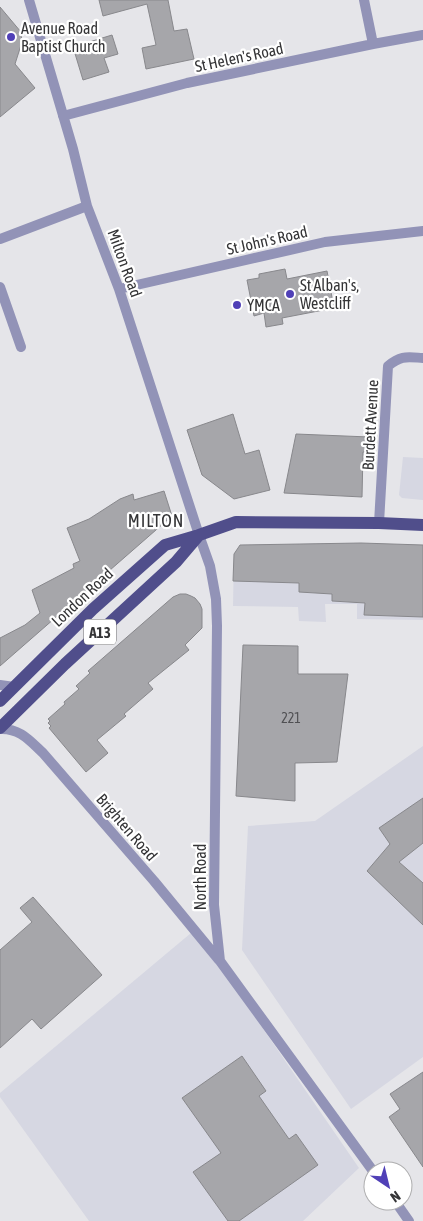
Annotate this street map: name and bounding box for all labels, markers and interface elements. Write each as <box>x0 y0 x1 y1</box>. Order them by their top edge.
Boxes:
place label: Avenue Road Baptist Church <box>21 19 105 56</box>
marker: Avenue Road Baptist Church <box>5 31 17 43</box>
street label: St Helen's Road <box>193 39 285 75</box>
street label: St John's Road <box>225 222 309 258</box>
street label: Milton Road <box>104 227 146 299</box>
place label: St Alban's, Westcliff <box>300 276 359 312</box>
marker: St Alban's, Westcliff <box>284 288 296 300</box>
place label: YMCA <box>247 296 280 314</box>
marker: YMCA <box>231 299 243 311</box>
street label: Burdett Avenue <box>359 379 381 471</box>
district label: MILTON <box>128 510 184 531</box>
street label: London Road <box>48 564 116 630</box>
road number: A13 <box>84 620 116 644</box>
house number: 221 <box>281 710 301 726</box>
street label: Brighten Road <box>92 790 161 865</box>
street label: North Road <box>191 844 209 910</box>
north arrow <box>363 1161 413 1211</box>
text: N <box>387 1188 403 1206</box>

